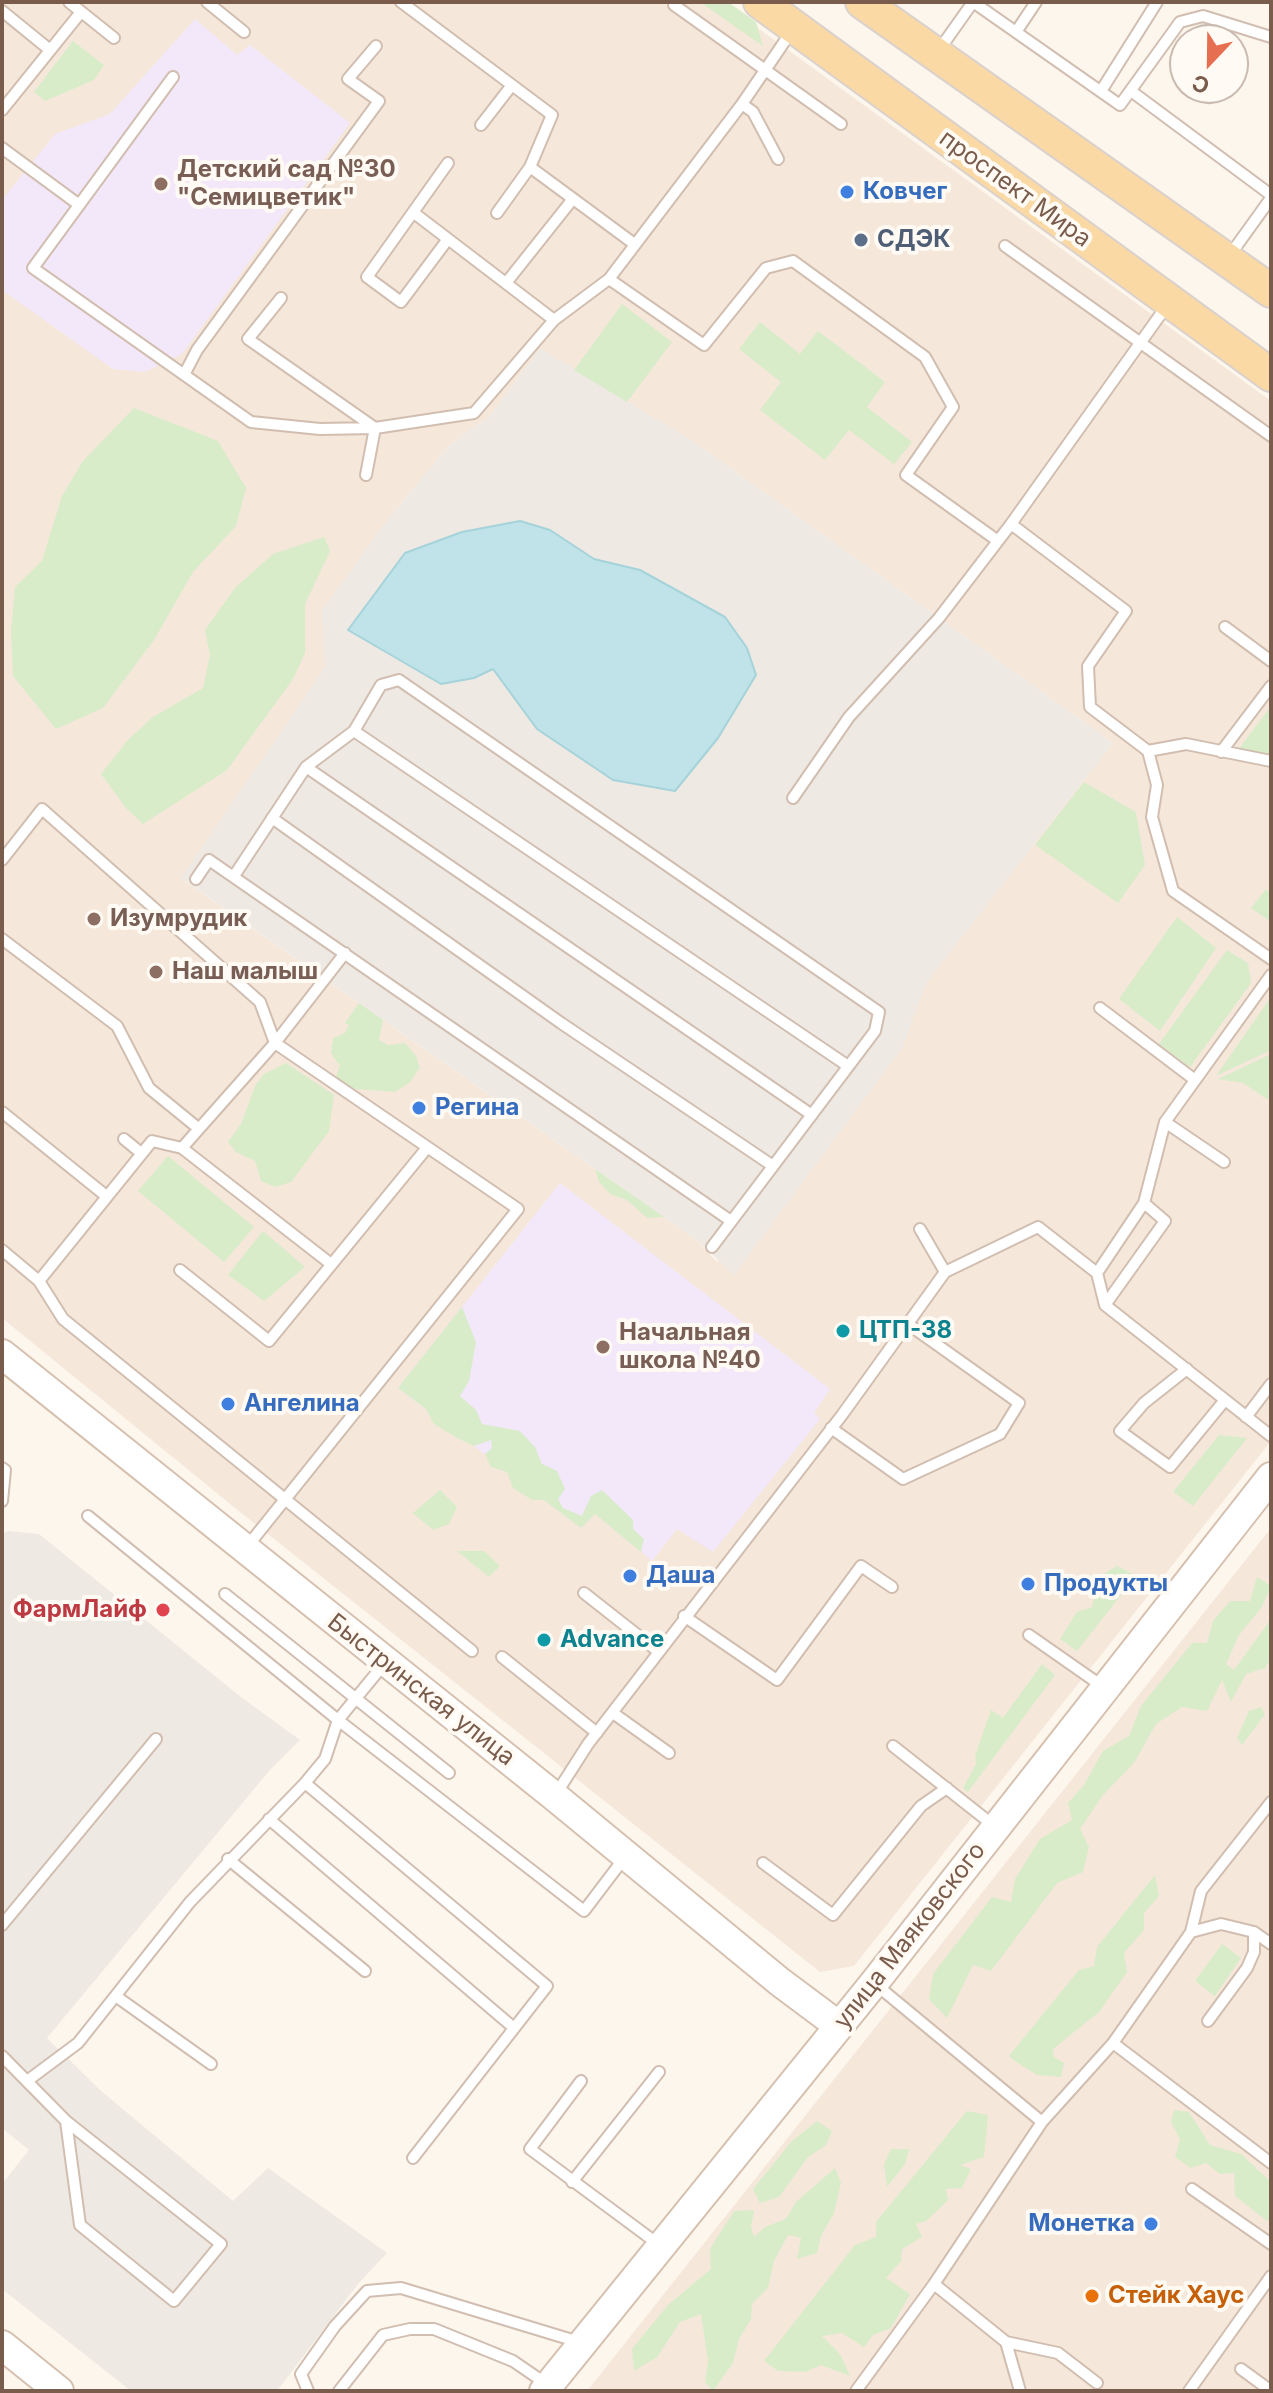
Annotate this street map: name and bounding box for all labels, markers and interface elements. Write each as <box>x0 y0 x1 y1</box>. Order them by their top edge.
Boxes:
north arrow <box>1169 24 1249 104</box>
text: С <box>1188 69 1213 100</box>
street label: проспект Мира <box>934 124 1096 254</box>
place label: Детский сад №30 "Семицветик" <box>177 156 396 212</box>
marker: Детский сад №30 "Семицветик" <box>152 175 170 193</box>
place label: Ковчег <box>863 178 947 206</box>
marker: Ковчег <box>838 183 856 201</box>
place label: СДЭК <box>877 226 951 254</box>
marker: СДЭК <box>852 231 870 249</box>
place label: Изумрудик <box>110 905 247 933</box>
marker: Изумрудик <box>85 910 103 928</box>
place label: Наш малыш <box>172 958 318 986</box>
marker: Наш малыш <box>147 963 165 981</box>
place label: Регина <box>435 1094 520 1122</box>
marker: Регина <box>410 1099 428 1117</box>
place label: ЦТП-38 <box>859 1317 952 1345</box>
place label: Начальная школа №40 <box>619 1319 761 1375</box>
marker: ЦТП-38 <box>834 1322 852 1340</box>
marker: Начальная школа №40 <box>594 1338 612 1356</box>
place label: Ангелина <box>244 1390 360 1418</box>
marker: Ангелина <box>219 1395 237 1413</box>
place label: Даша <box>646 1562 715 1590</box>
marker: Даша <box>621 1567 639 1585</box>
place label: Продукты <box>1044 1570 1168 1598</box>
marker: Продукты <box>1019 1575 1037 1593</box>
place label: ФармЛайф <box>13 1596 147 1624</box>
marker: ФармЛайф <box>154 1601 172 1619</box>
street label: Быстринская улица <box>322 1608 520 1772</box>
place label: Advance <box>560 1626 664 1654</box>
marker: Advance <box>535 1631 553 1649</box>
street label: улица Маяковского <box>828 1837 992 2035</box>
place label: Монетка <box>1028 2210 1135 2238</box>
marker: Монетка <box>1142 2215 1160 2233</box>
place label: Стейк Хаус <box>1108 2282 1244 2310</box>
marker: Стейк Хаус <box>1083 2287 1101 2305</box>

